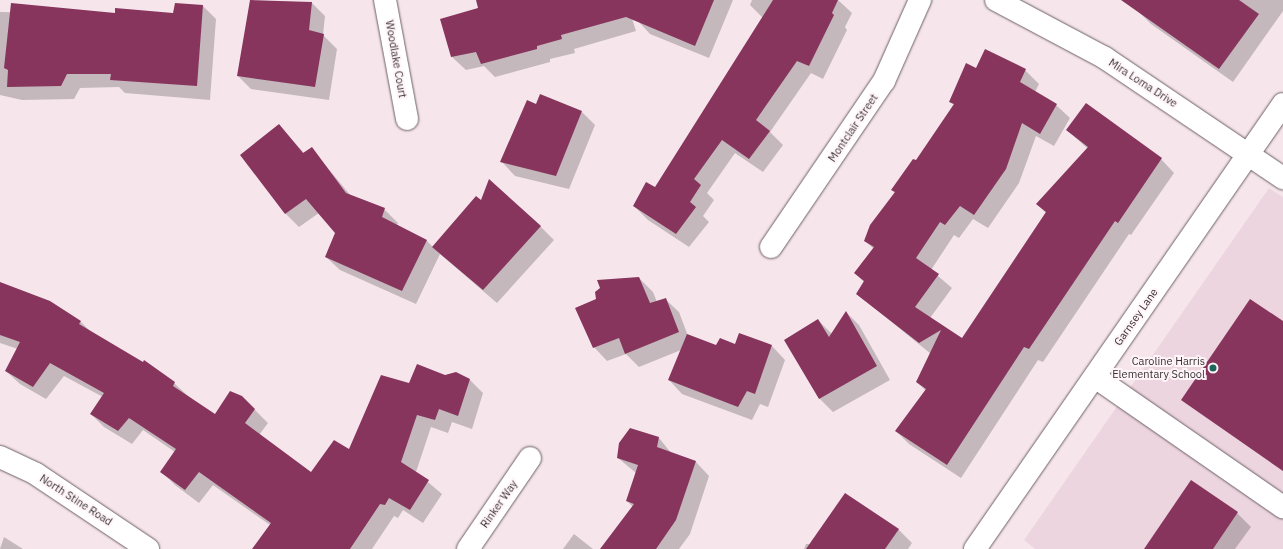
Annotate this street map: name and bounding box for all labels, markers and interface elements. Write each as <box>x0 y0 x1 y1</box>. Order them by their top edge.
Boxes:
street label: Woodlake Court <box>383 19 409 99</box>
street label: Mira Loma Drive <box>1106 56 1180 110</box>
street label: Montclair Street <box>825 92 881 164</box>
street label: Garnsey Lane <box>1111 286 1161 348</box>
place label: Caroline Harris Elementary School <box>1112 355 1205 381</box>
marker: Caroline Harris Elementary School <box>1208 363 1218 373</box>
street label: North Stine Road <box>37 472 115 528</box>
street label: Rinker Way <box>478 478 520 530</box>

